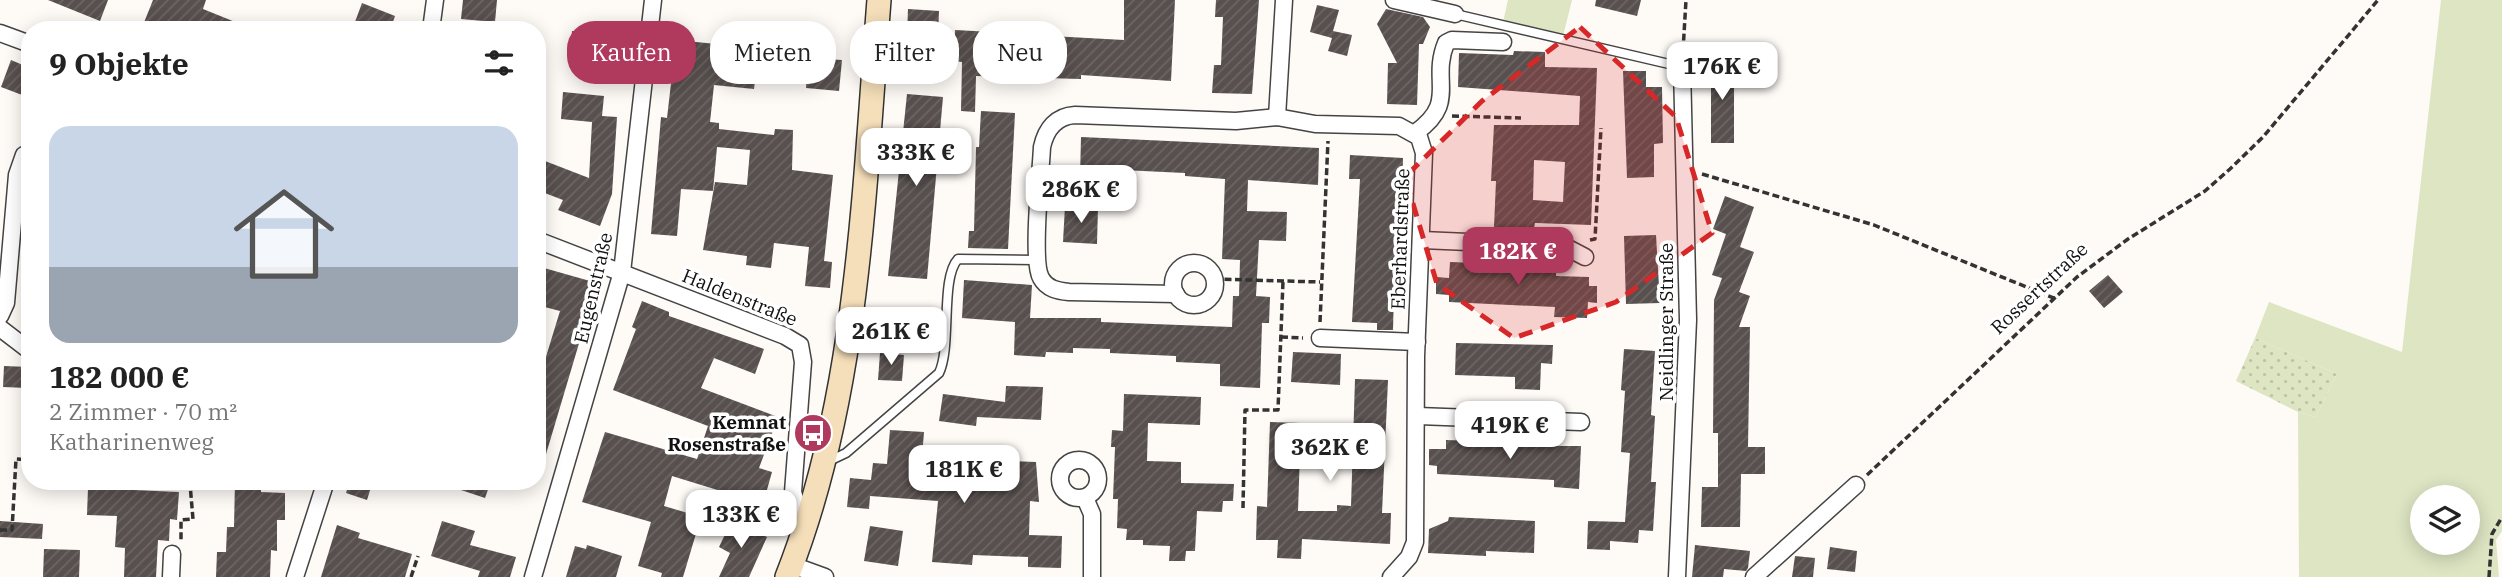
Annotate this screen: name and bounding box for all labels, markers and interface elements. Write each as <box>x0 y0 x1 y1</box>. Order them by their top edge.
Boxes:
chip: Kaufen <box>567 21 696 84</box>
chip: Mieten <box>710 21 836 84</box>
chip: Filter <box>850 21 959 84</box>
chip: Neu <box>973 21 1067 84</box>
pin: 176K € <box>1665 42 1779 102</box>
text: 9 Objekte <box>49 44 189 83</box>
icon: filters <box>480 44 518 82</box>
text: 176K € <box>1683 50 1761 80</box>
pin: 333K € <box>859 128 973 188</box>
text: 333K € <box>877 136 955 166</box>
pin: 286K € <box>1024 166 1138 225</box>
street label: Eberhardstraße <box>1386 168 1414 310</box>
icon: home <box>221 171 347 297</box>
text: 286K € <box>1042 173 1120 203</box>
pin: 182K € <box>1461 228 1575 287</box>
street label: Eugenstraße <box>569 230 617 346</box>
text: 182K € <box>1479 235 1557 265</box>
street label: Rossertstraße <box>1985 237 2093 339</box>
street label: Neidlinger Straße <box>1654 243 1678 401</box>
street label: Haldenstraße <box>679 263 801 331</box>
pin: 261K € <box>834 308 948 367</box>
text: 261K € <box>852 315 930 345</box>
text: 182 000 € <box>49 357 190 396</box>
text: 2 Zimmer · 70 m² <box>49 396 237 426</box>
pin: 419K € <box>1453 402 1567 461</box>
text: 419K € <box>1471 409 1549 439</box>
place label: Kemnat Rosenstraße <box>667 410 786 456</box>
bus stop icon: Kemnat Rosenstraße <box>792 412 834 454</box>
pin: 362K € <box>1273 424 1387 483</box>
text: Katharinenweg <box>49 426 214 456</box>
text: 362K € <box>1291 431 1369 461</box>
pin: 181K € <box>907 446 1021 505</box>
text: 181K € <box>925 453 1003 483</box>
map controls <box>2410 485 2480 555</box>
button: layers <box>2410 485 2480 555</box>
pin: 133K € <box>684 490 798 550</box>
text: 133K € <box>702 498 780 528</box>

